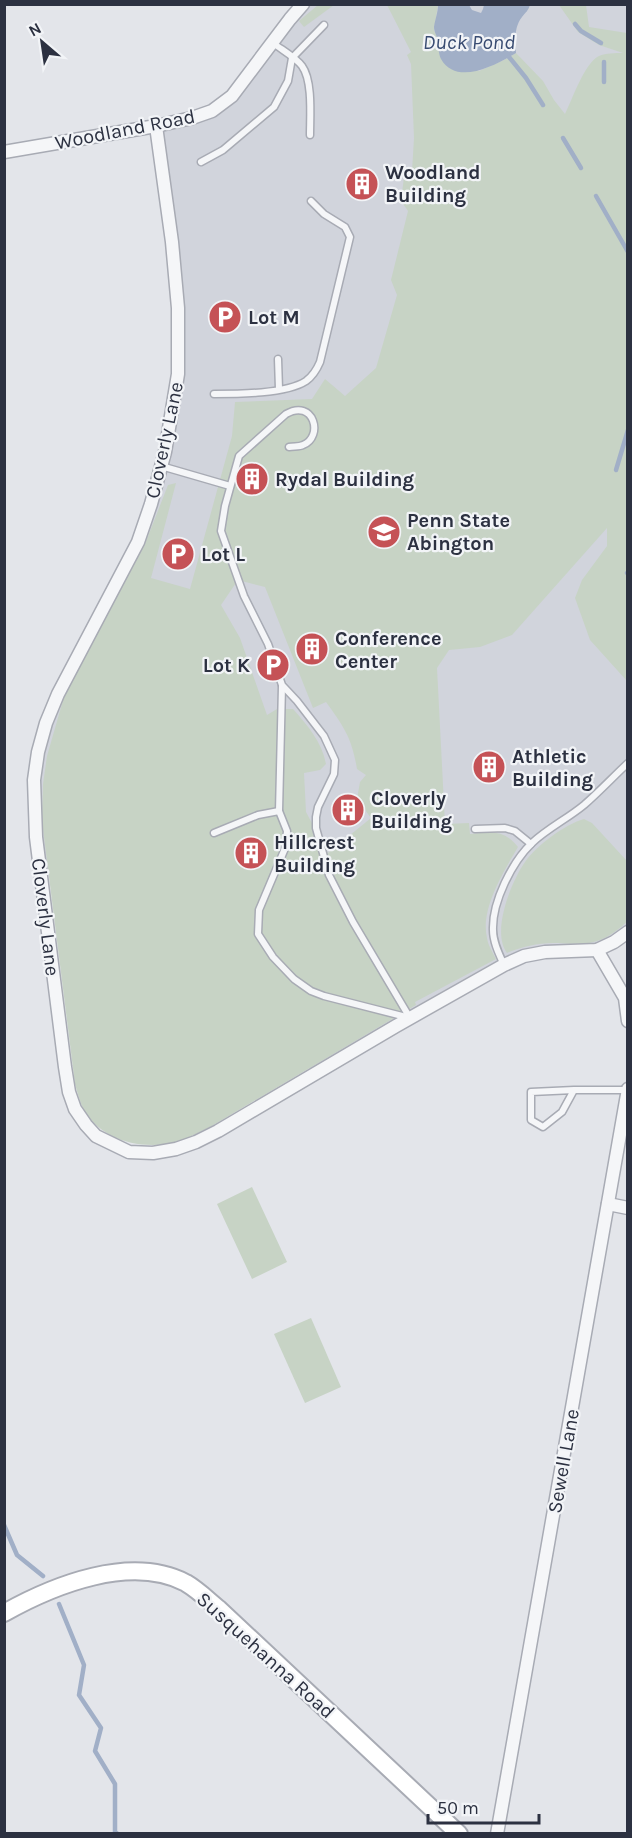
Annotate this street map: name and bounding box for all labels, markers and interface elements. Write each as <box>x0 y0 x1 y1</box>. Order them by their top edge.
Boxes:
north arrow <box>12 12 72 72</box>
text: N <box>25 18 45 40</box>
water label: Duck Pond <box>423 30 515 54</box>
street label: Woodland Road <box>53 105 197 154</box>
place label: Woodland Building <box>385 161 481 207</box>
building icon: Woodland Building <box>344 166 380 202</box>
parking icon: Lot M <box>207 299 243 335</box>
place label: Lot M <box>248 306 300 329</box>
street label: Cloverly Lane <box>141 380 188 501</box>
building icon: Rydal Building <box>234 461 270 497</box>
place label: Rydal Building <box>275 468 415 491</box>
place label: Penn State Abington <box>407 509 510 555</box>
school or university icon: Penn State Abington <box>366 514 402 550</box>
parking icon: Lot L <box>160 536 196 572</box>
place label: Lot L <box>201 543 245 566</box>
place label: Conference Center <box>335 627 442 673</box>
building icon: Conference Center <box>294 631 330 667</box>
parking icon: Lot K <box>255 647 291 683</box>
place label: Lot K <box>203 654 250 677</box>
place label: Athletic Building <box>512 745 593 791</box>
building icon: Athletic Building <box>471 749 507 785</box>
place label: Cloverly Building <box>371 787 452 833</box>
building icon: Cloverly Building <box>330 792 366 828</box>
place label: Hillcrest Building <box>274 831 355 877</box>
building icon: Hillcrest Building <box>233 835 269 871</box>
street label: Cloverly Lane <box>27 857 64 977</box>
street label: Sewell Lane <box>543 1407 584 1515</box>
street label: Susquehanna Road <box>192 1587 339 1723</box>
scale bar <box>428 1787 539 1825</box>
text: 50 m <box>437 1797 479 1819</box>

